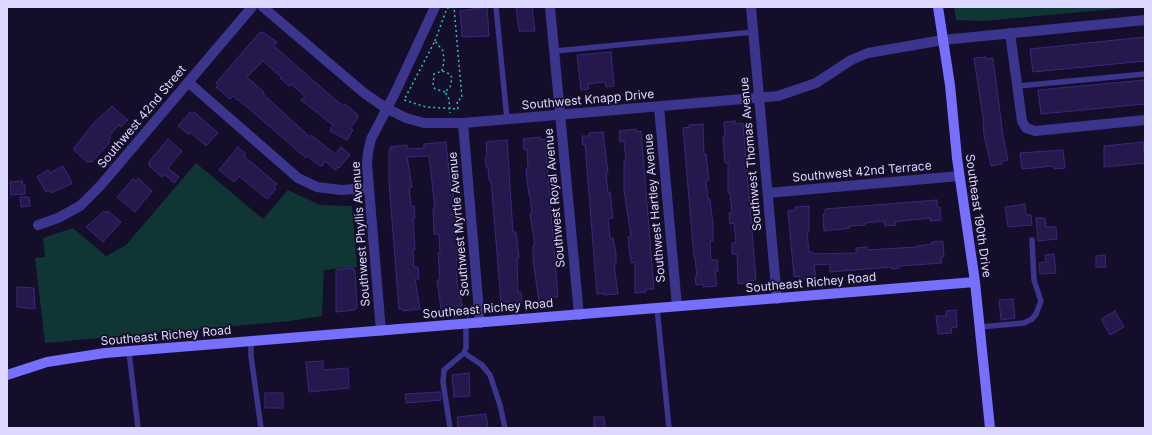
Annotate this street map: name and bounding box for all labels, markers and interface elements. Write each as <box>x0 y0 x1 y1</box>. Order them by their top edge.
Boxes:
street label: Southwest 42nd Street <box>95 63 189 171</box>
street label: Southwest Thomas Avenue <box>737 76 765 232</box>
street label: Southwest Knapp Drive <box>521 87 655 113</box>
street label: Southwest Royal Avenue <box>542 128 568 268</box>
street label: Southwest Hartley Avenue <box>641 133 669 283</box>
street label: Southwest Myrtle Avenue <box>446 151 472 297</box>
street label: Southeast 190th Drive <box>962 153 994 279</box>
street label: Southwest 42nd Terrace <box>792 159 932 185</box>
street label: Southwest Phyllis Avenue <box>349 161 373 307</box>
street label: Southeast Richey Road <box>745 270 877 296</box>
street label: Southeast Richey Road <box>422 296 554 322</box>
street label: Southeast Richey Road <box>100 323 232 349</box>

